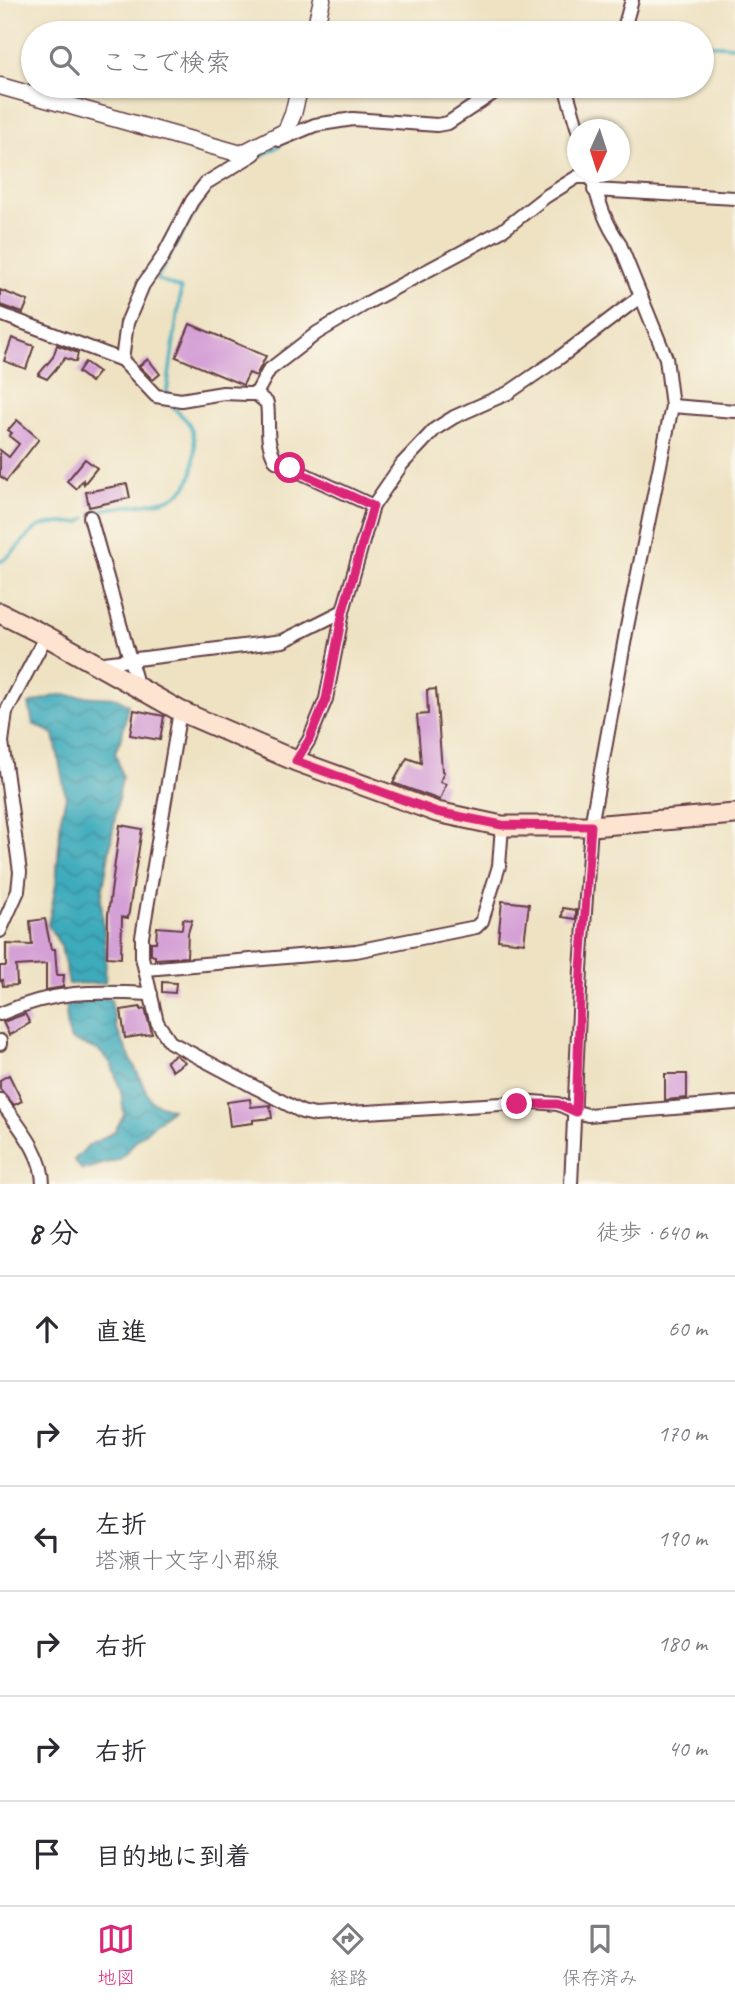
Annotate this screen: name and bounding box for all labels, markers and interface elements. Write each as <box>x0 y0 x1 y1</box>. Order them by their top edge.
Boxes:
search box <box>21 21 714 98</box>
icon: search <box>45 41 83 79</box>
text: ここで検索 <box>101 46 231 79</box>
north arrow <box>567 119 630 182</box>
route start <box>274 452 305 483</box>
route end <box>501 1088 532 1119</box>
text: 8 分 <box>28 1214 79 1252</box>
text: 徒歩 · 640 m <box>596 1218 707 1247</box>
icon: ahead <box>28 1310 66 1348</box>
text: 60 m <box>668 1314 707 1343</box>
text: 直進 <box>95 1315 147 1348</box>
icon: right <box>28 1415 66 1453</box>
text: 170 m <box>658 1419 707 1448</box>
text: 右折 <box>95 1420 147 1453</box>
text: 左折 <box>95 1508 147 1541</box>
icon: left <box>28 1520 66 1558</box>
text: 190 m <box>658 1524 707 1553</box>
text: 塔瀬十文字小郡線 <box>95 1546 279 1575</box>
icon: right <box>28 1625 66 1663</box>
text: 180 m <box>658 1629 707 1658</box>
text: 右折 <box>95 1630 147 1663</box>
icon: right <box>28 1730 66 1768</box>
text: 40 m <box>668 1734 707 1763</box>
text: 右折 <box>95 1735 147 1768</box>
icon: arrive <box>28 1835 66 1873</box>
text: 目的地に到着 <box>95 1840 251 1873</box>
tab: 地図 <box>97 1920 135 1990</box>
tab: 経路 <box>329 1920 368 1990</box>
tab: 保存済み <box>562 1920 638 1990</box>

